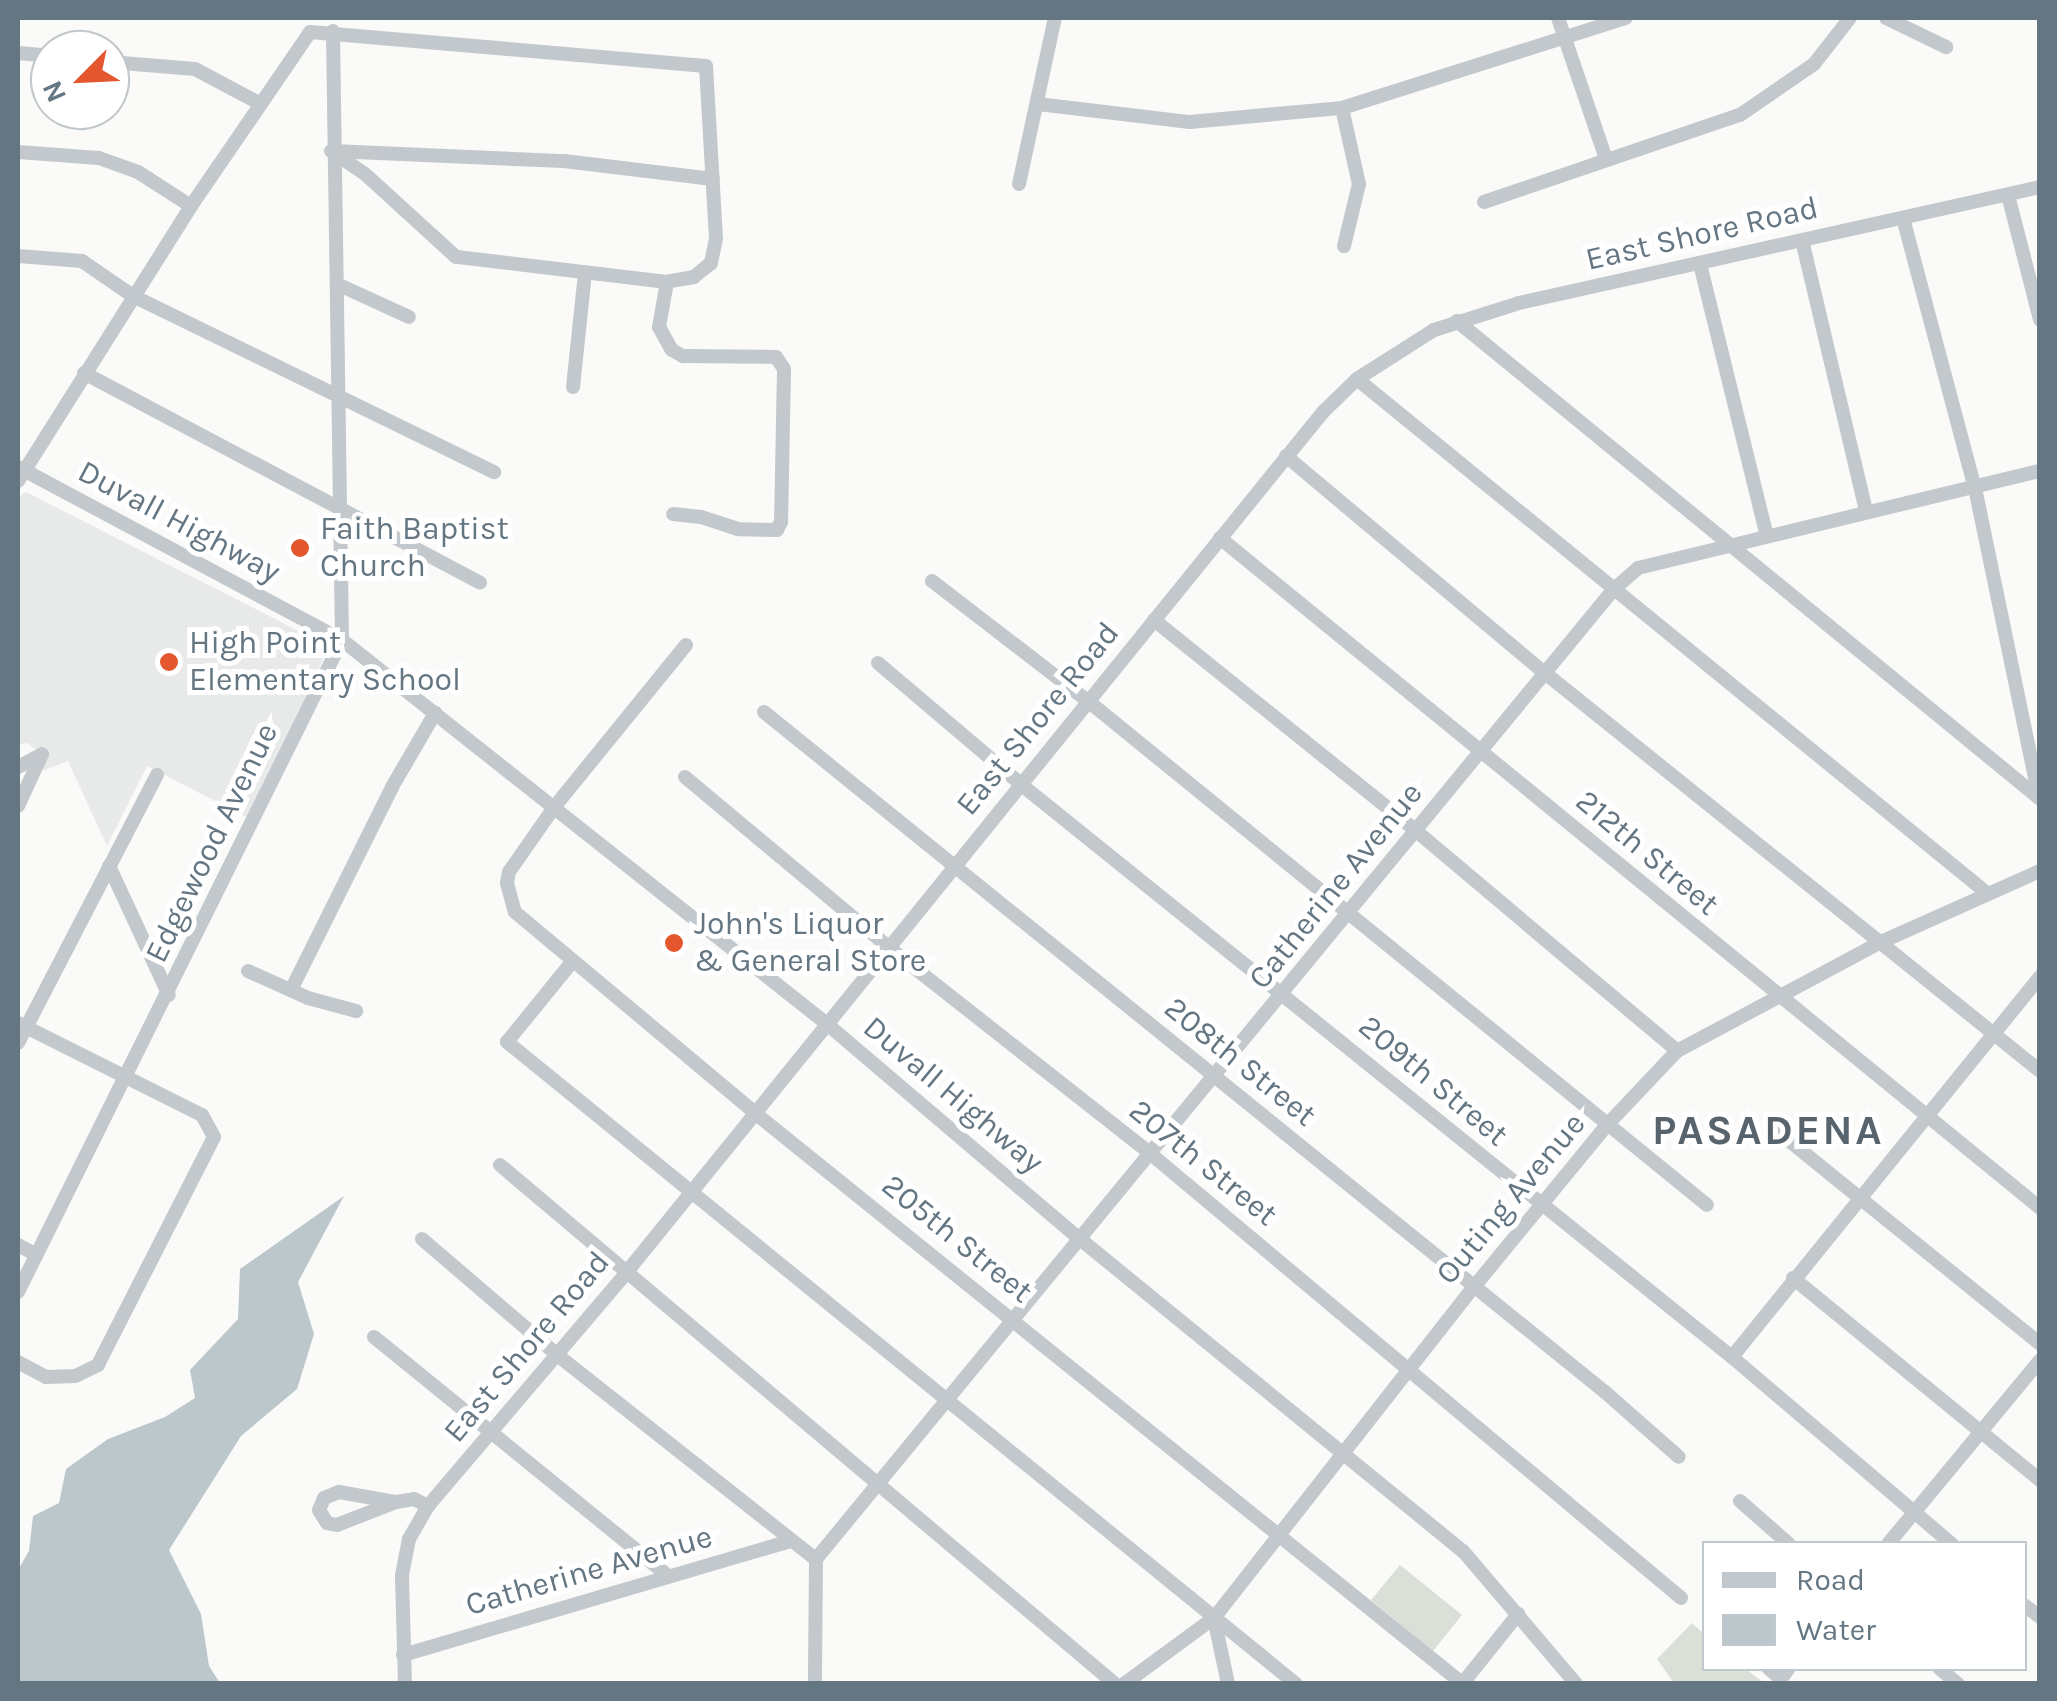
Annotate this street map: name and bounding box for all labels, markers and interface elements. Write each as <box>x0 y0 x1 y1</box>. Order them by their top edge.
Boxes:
north arrow <box>30 30 130 130</box>
text: N <box>35 76 73 107</box>
street label: East Shore Road <box>1582 189 1822 279</box>
street label: Duvall Highway <box>71 453 287 591</box>
place label: Faith Baptist Church <box>320 511 509 586</box>
marker: Faith Baptist Church <box>289 537 311 559</box>
street label: East Shore Road <box>948 615 1128 823</box>
place label: High Point Elementary School <box>189 625 461 700</box>
marker: High Point Elementary School <box>158 651 180 673</box>
street label: Edgewood Avenue <box>137 717 287 969</box>
street label: Catherine Avenue <box>1241 775 1431 997</box>
street label: 212th Street <box>1568 782 1726 924</box>
place label: John's Liquor & General Store <box>694 906 926 981</box>
marker: John's Liquor & General Store <box>663 932 685 954</box>
street label: 208th Street <box>1156 989 1324 1135</box>
street label: Duvall Highway <box>855 1008 1051 1182</box>
street label: 209th Street <box>1351 1008 1515 1154</box>
street label: 207th Street <box>1121 1092 1285 1234</box>
district label: PASADENA <box>1652 1105 1884 1155</box>
street label: Outing Avenue <box>1428 1106 1594 1292</box>
street label: 205th Street <box>874 1167 1040 1311</box>
street label: East Shore Road <box>436 1244 618 1450</box>
street label: Catherine Avenue <box>461 1517 717 1625</box>
legend <box>1702 1541 2027 1671</box>
text: Road <box>1796 1562 1865 1598</box>
text: Water <box>1796 1612 1876 1648</box>

